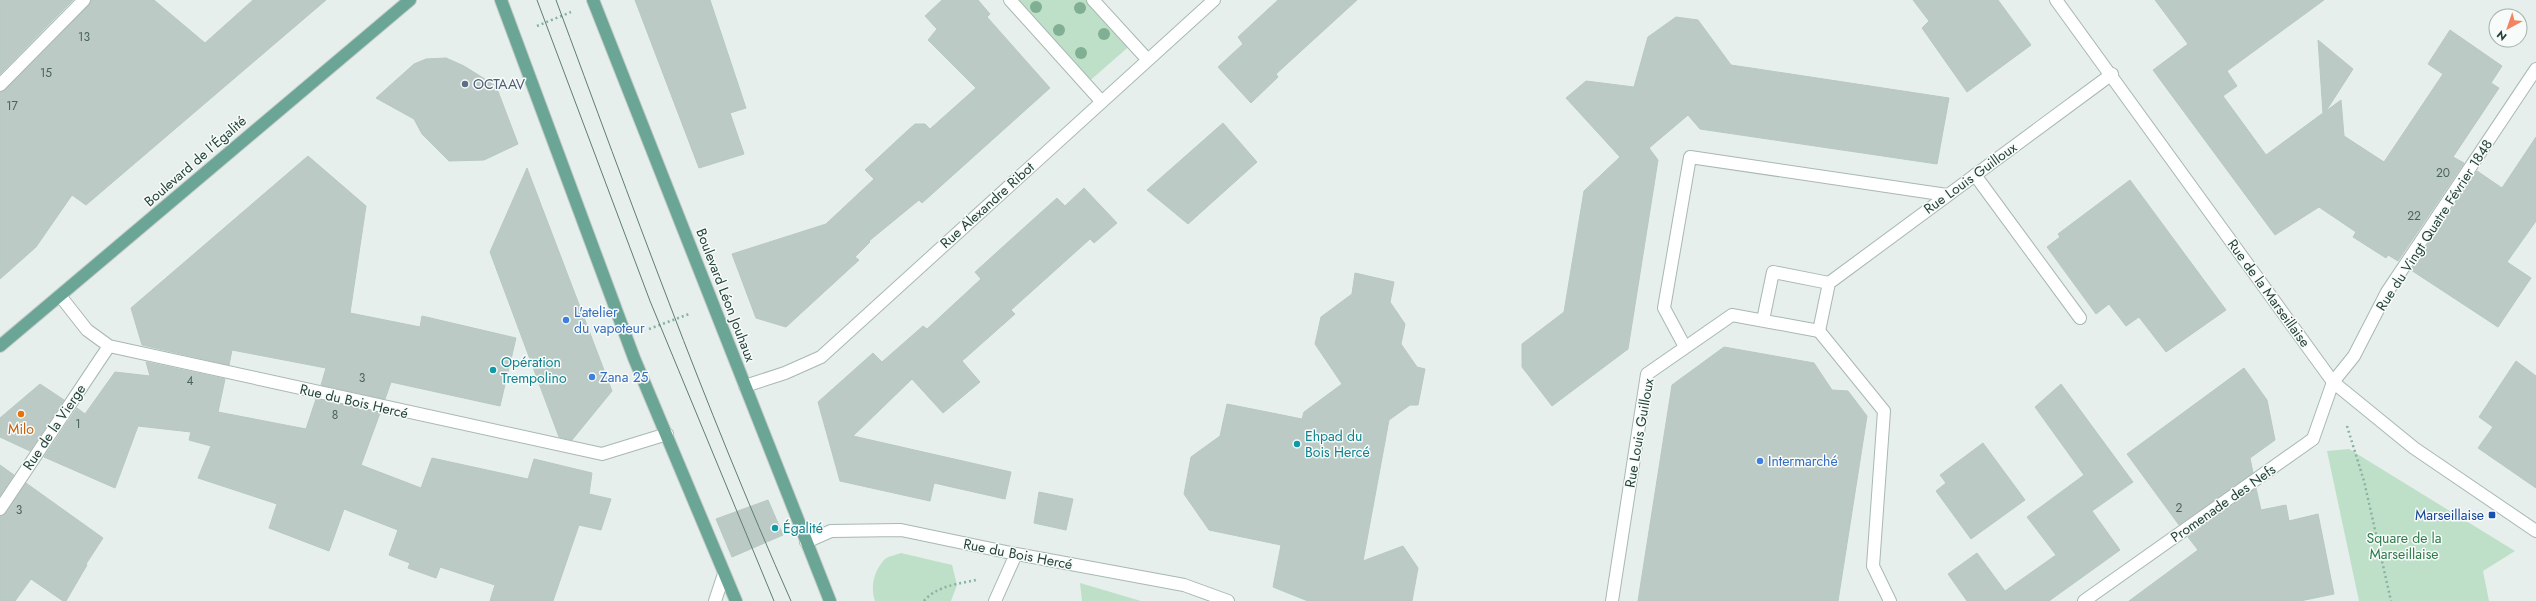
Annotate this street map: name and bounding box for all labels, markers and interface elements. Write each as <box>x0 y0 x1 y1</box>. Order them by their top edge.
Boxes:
north arrow <box>2488 8 2528 48</box>
text: N <box>2493 27 2510 45</box>
house number: 13 <box>78 28 90 46</box>
house number: 15 <box>40 64 52 82</box>
place label: OCTAAV <box>473 74 526 94</box>
marker: OCTAAV <box>460 79 470 89</box>
house number: 17 <box>6 97 19 115</box>
street label: Boulevard de l'Égalité <box>140 111 250 211</box>
street label: Rue du Vingt Quatre Février 1848 <box>2371 135 2497 315</box>
street label: Rue Louis Guilloux <box>1919 137 2021 219</box>
street label: Rue Alexandre Ribot <box>936 157 1039 253</box>
house number: 20 <box>2436 164 2450 182</box>
house number: 22 <box>2407 207 2421 225</box>
street label: Boulevard Léon Jouhaux <box>691 225 761 365</box>
street label: Rue de la Marseillaise <box>2223 235 2315 351</box>
place label: L'atelier du vapoteur <box>574 302 645 338</box>
marker: L'atelier du vapoteur <box>561 315 571 325</box>
place label: Opération Trempolino <box>501 352 567 388</box>
marker: Opération Trempolino <box>488 365 498 375</box>
place label: Zana 25 <box>600 367 649 387</box>
house number: 3 <box>359 369 366 387</box>
house number: 4 <box>187 372 194 390</box>
marker: Zana 25 <box>587 372 597 382</box>
street label: Rue Louis Guilloux <box>1620 377 1658 489</box>
street label: Rue du Bois Hercé <box>298 379 410 423</box>
street label: Rue de la Vierge <box>18 380 90 474</box>
house number: 8 <box>332 406 338 424</box>
marker: Milo <box>16 409 26 419</box>
house number: 1 <box>75 415 81 433</box>
place label: Milo <box>8 419 34 439</box>
place label: Ehpad du Bois Hercé <box>1305 426 1370 462</box>
marker: Ehpad du Bois Hercé <box>1292 439 1302 449</box>
place label: Intermarché <box>1768 451 1838 471</box>
marker: Intermarché <box>1755 456 1765 466</box>
street label: Promenade des Nefs <box>2166 459 2280 547</box>
house number: 2 <box>2176 499 2183 517</box>
house number: 3 <box>16 501 23 519</box>
place label: Marseillaise <box>2415 505 2484 525</box>
marker: Marseillaise <box>2487 510 2497 520</box>
place label: Égalité <box>783 518 823 538</box>
marker: Égalité <box>770 523 780 533</box>
park label: Square de la Marseillaise <box>2366 528 2442 564</box>
street label: Rue du Bois Hercé <box>962 534 1074 574</box>

